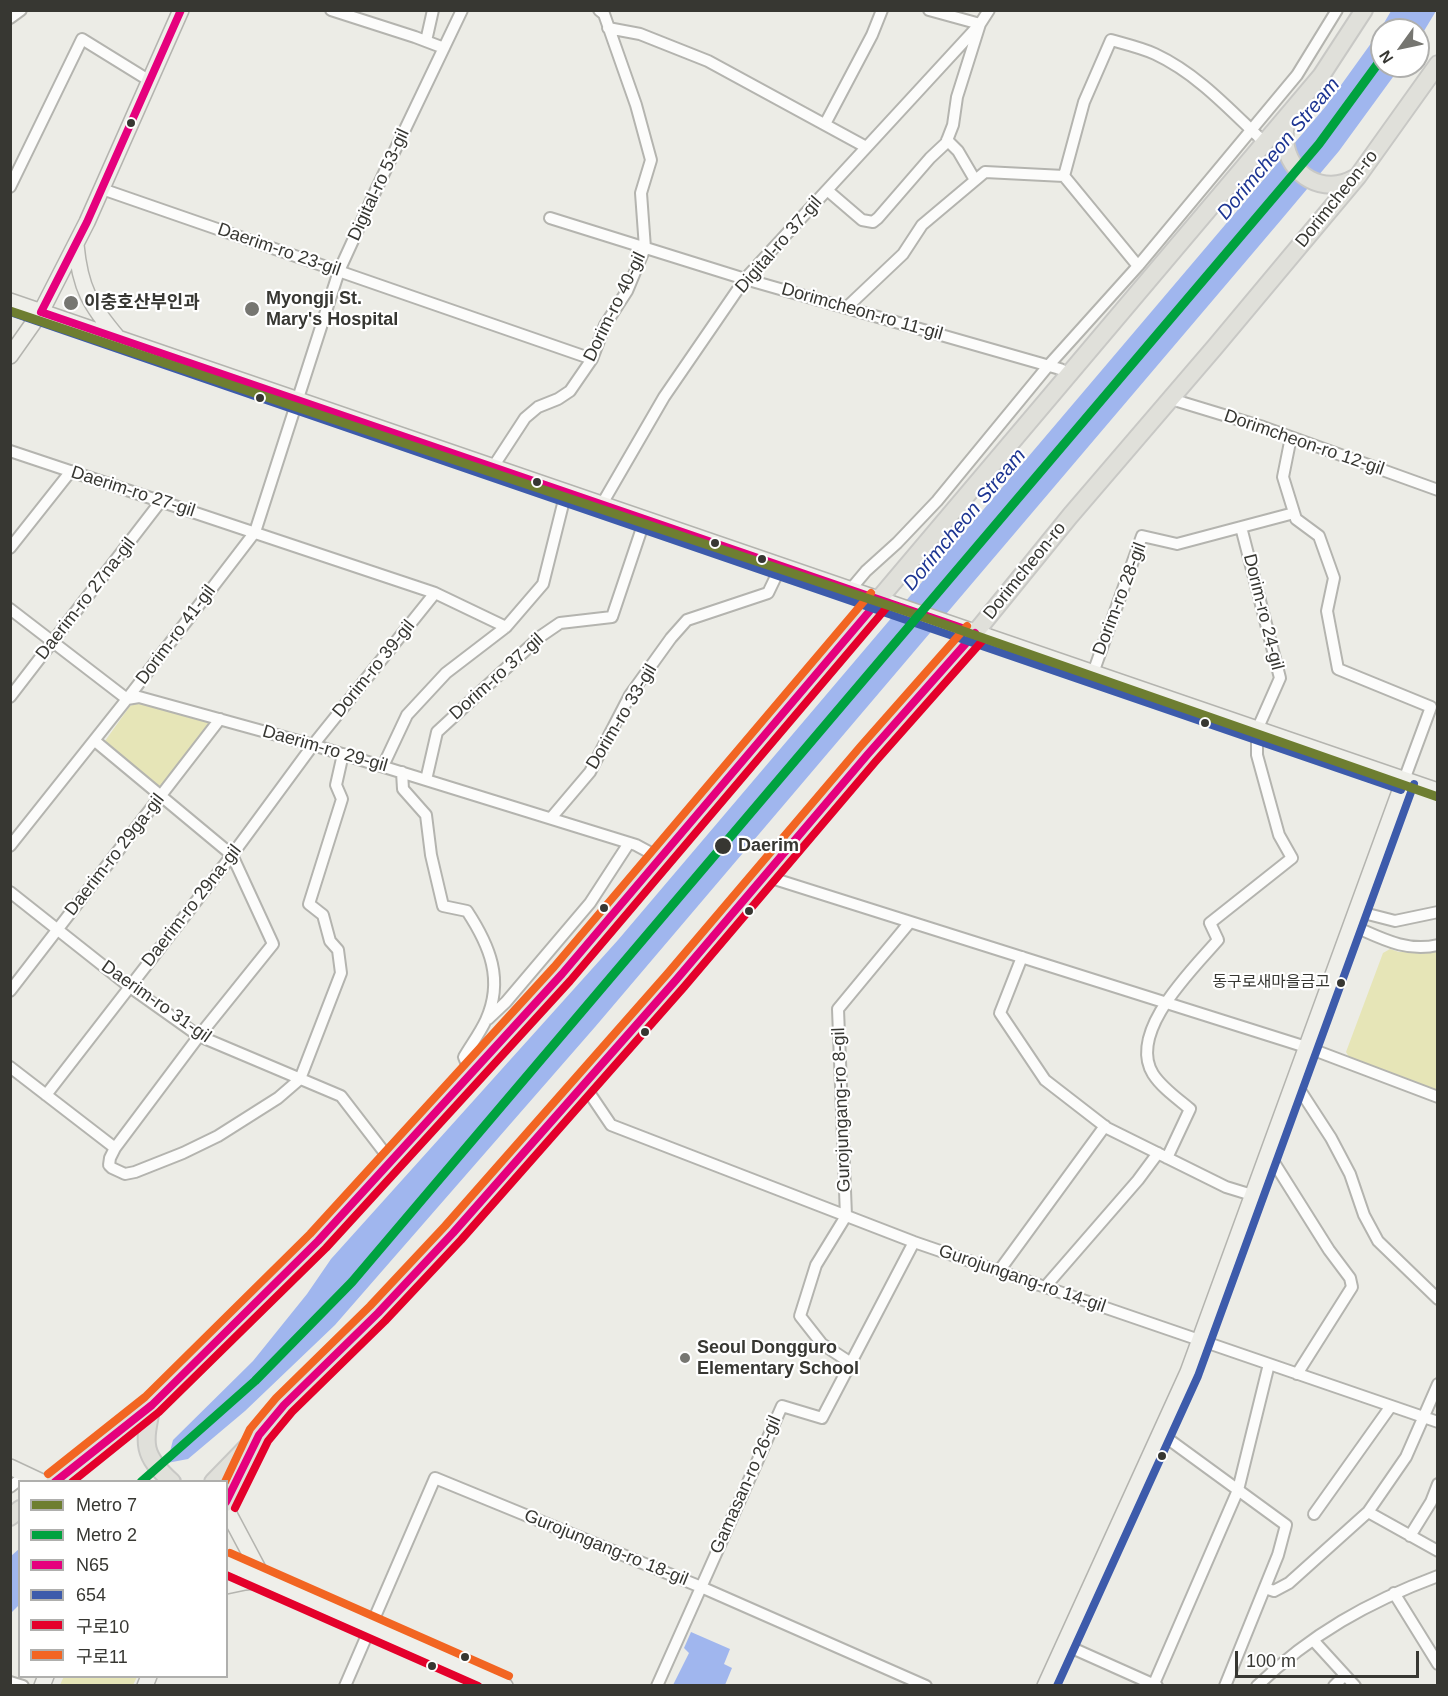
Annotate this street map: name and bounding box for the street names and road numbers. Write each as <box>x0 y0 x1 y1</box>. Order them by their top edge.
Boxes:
street label: Digital-ro 53-gil <box>344 126 414 244</box>
street label: Dorimcheon-ro <box>1291 146 1383 252</box>
street label: Digital-ro 37-gil <box>731 192 827 298</box>
street label: Daerim-ro 23-gil <box>214 219 344 281</box>
street label: Dorim-ro 40-gil <box>579 249 651 365</box>
street label: Dorimcheon-ro 11-gil <box>779 279 945 345</box>
street label: Dorimcheon-ro 12-gil <box>1221 405 1387 481</box>
street label: Daerim-ro 27-gil <box>68 462 198 522</box>
street label: Dorimcheon-ro <box>979 518 1071 624</box>
street label: Daerim-ro 27na-gil <box>32 534 140 664</box>
street label: Dorim-ro 28-gil <box>1089 540 1151 658</box>
street label: Dorim-ro 24-gil <box>1238 552 1288 672</box>
street label: Dorim-ro 41-gil <box>132 581 220 689</box>
street label: Dorim-ro 39-gil <box>328 616 420 722</box>
street label: Dorim-ro 37-gil <box>446 629 548 725</box>
street label: Dorim-ro 33-gil <box>582 660 662 774</box>
street label: Daerim-ro 29-gil <box>260 721 390 777</box>
street label: Daerim-ro 29ga-gil <box>61 790 169 920</box>
street label: Daerim-ro 29na-gil <box>138 841 246 971</box>
street label: Daerim-ro 31-gil <box>97 956 215 1048</box>
street label: Gurojungang-ro 8-gil <box>828 1027 856 1193</box>
street label: Gurojungang-ro 14-gil <box>936 1240 1108 1318</box>
street label: Gamasan-ro 26-gil <box>706 1413 786 1557</box>
street label: Gurojungang-ro 18-gil <box>521 1505 691 1591</box>

